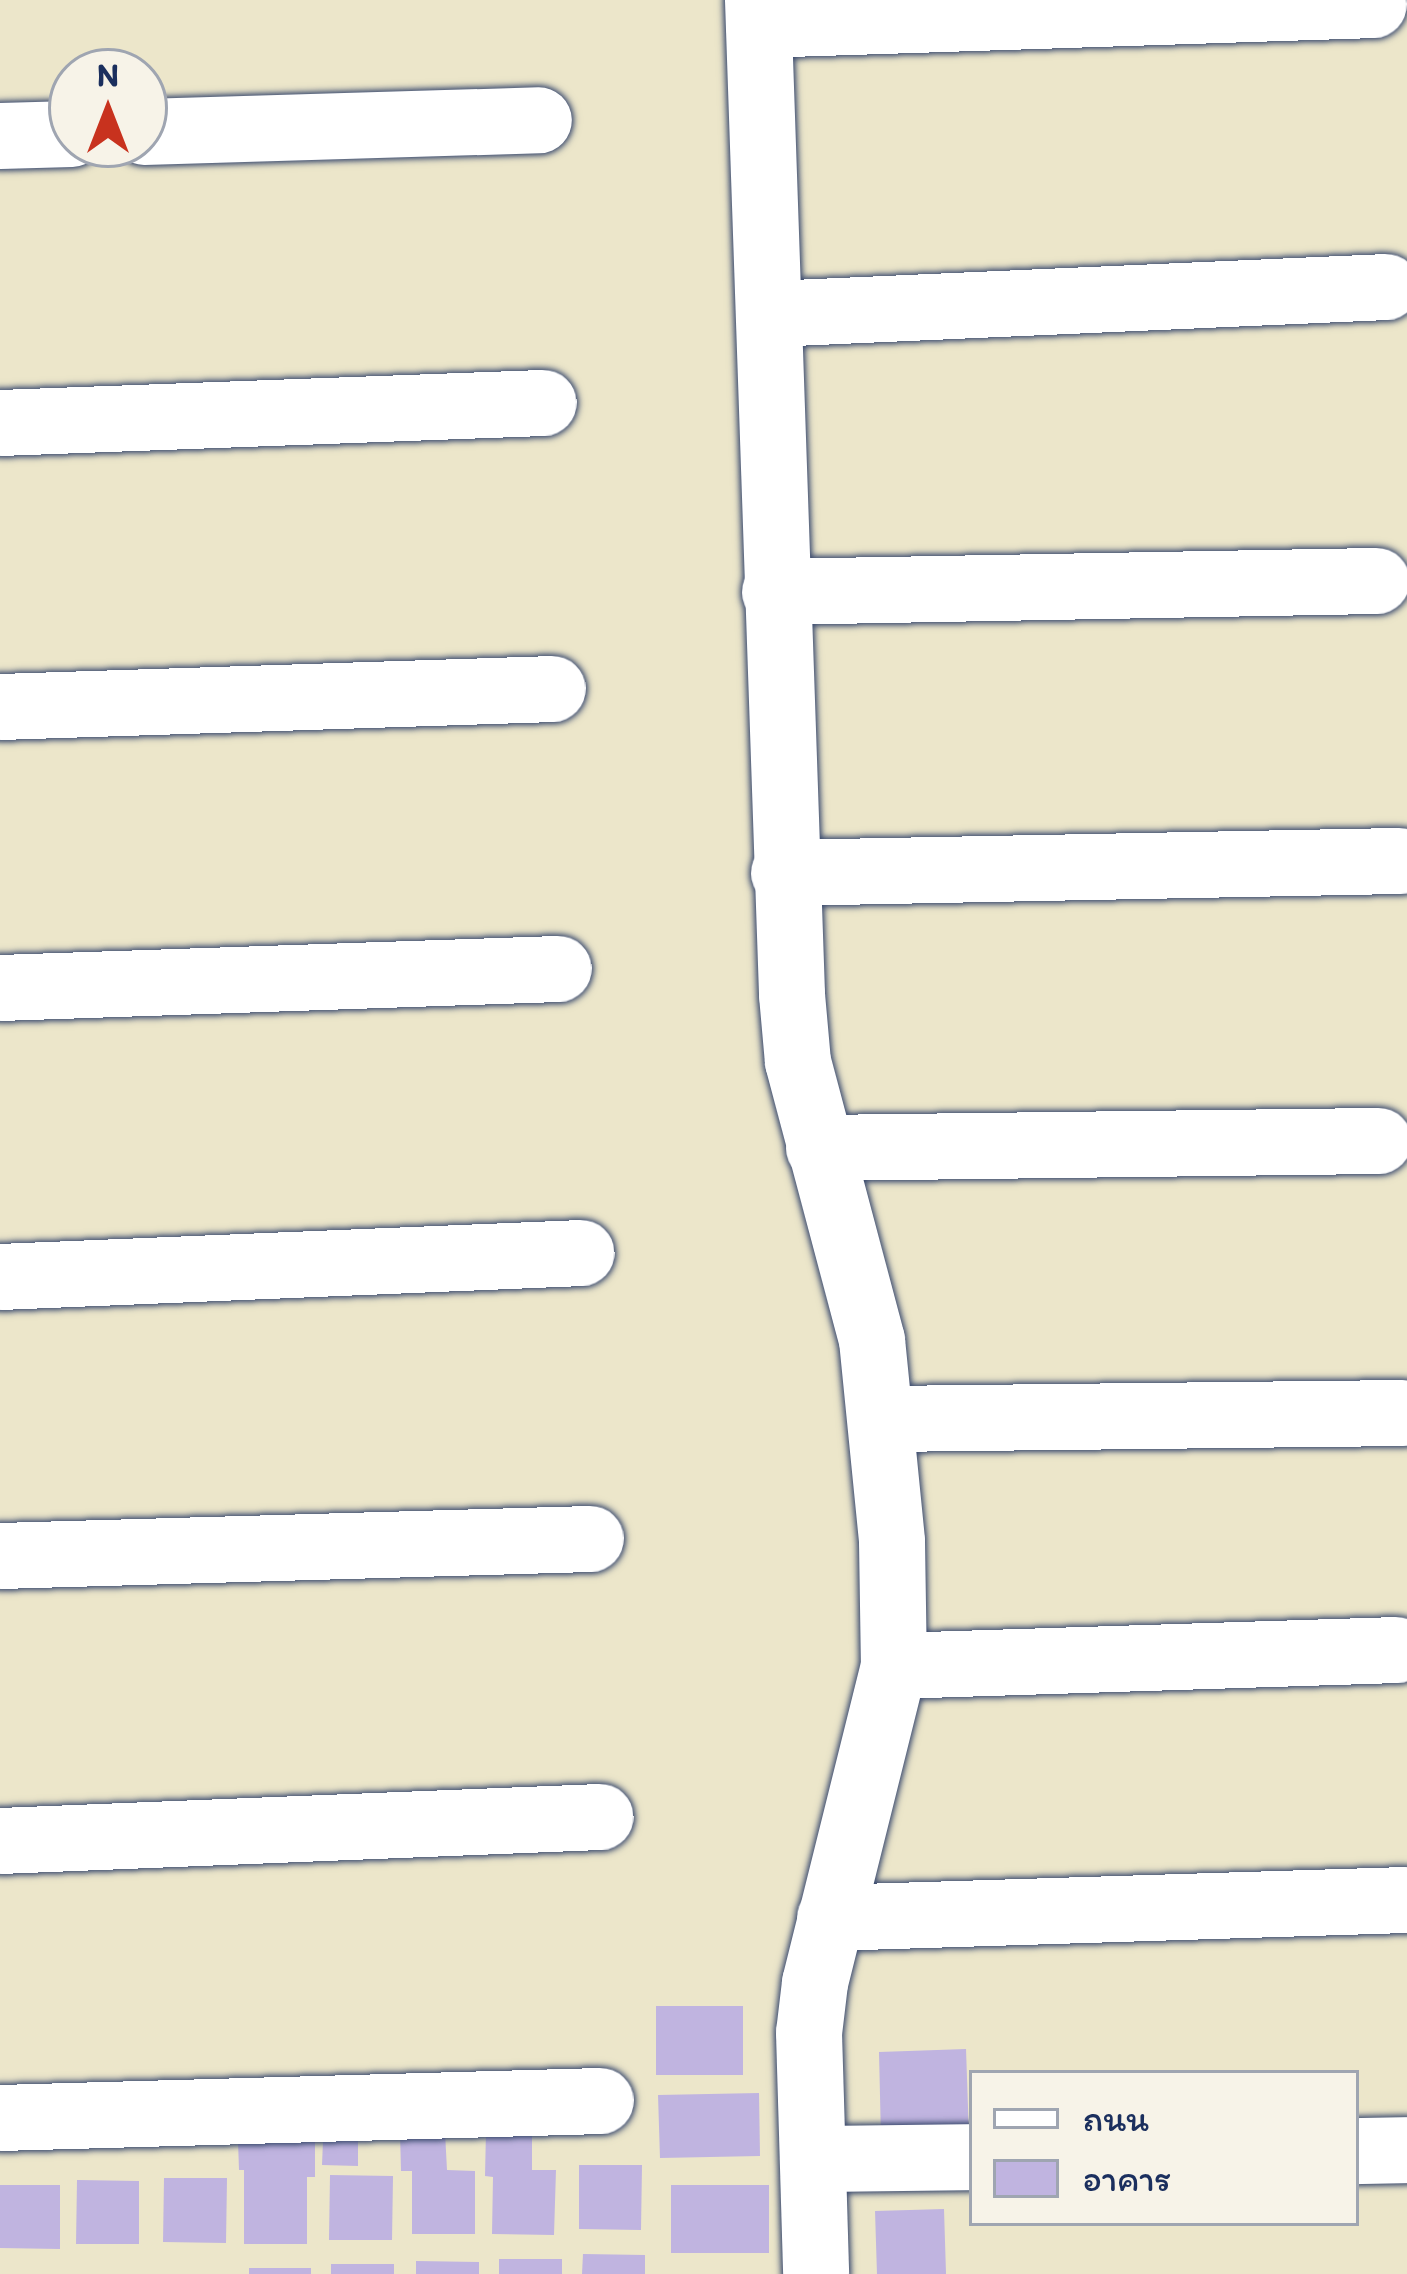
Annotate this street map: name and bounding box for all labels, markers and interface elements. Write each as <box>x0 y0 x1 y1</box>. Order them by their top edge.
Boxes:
north arrow <box>48 48 168 168</box>
text: N <box>97 55 119 94</box>
legend <box>969 2070 1359 2226</box>
text: ถนน <box>1083 2097 1149 2140</box>
text: อาคาร <box>1083 2157 1171 2200</box>

